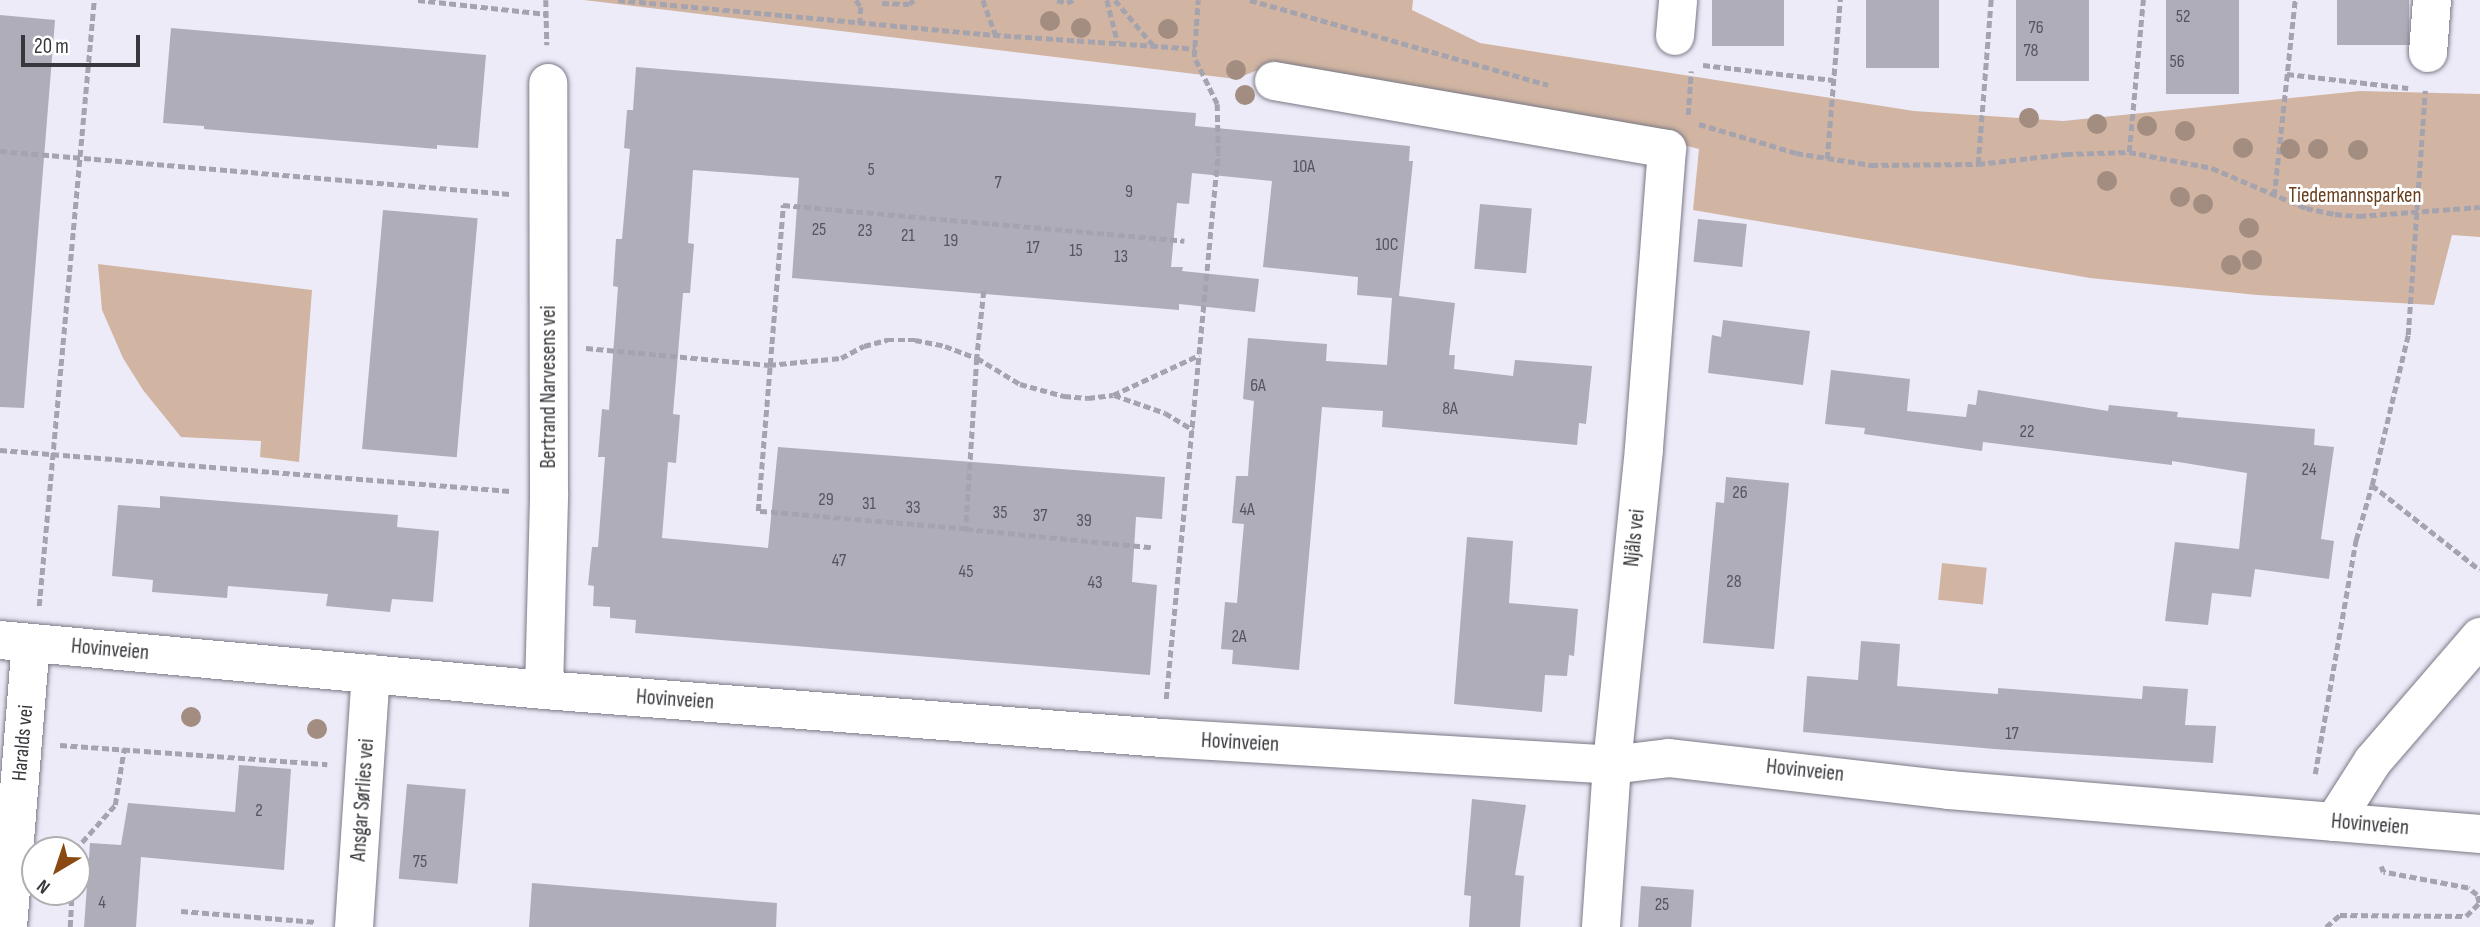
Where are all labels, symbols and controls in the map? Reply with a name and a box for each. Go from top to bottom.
house number: 52 [2176,6,2190,28]
house number: 76 [2028,17,2044,39]
scale bar [24,21,144,65]
text: 20 m [34,34,69,59]
house number: 78 [2023,40,2039,62]
house number: 56 [2169,51,2185,73]
house number: 10A [1293,156,1315,178]
house number: 5 [867,159,875,181]
house number: 7 [994,172,1002,194]
house number: 9 [1125,181,1133,203]
park label: Tiedemannsparken [2288,183,2422,209]
house number: 25 [812,219,826,241]
house number: 23 [858,220,872,242]
house number: 21 [901,225,915,247]
house number: 19 [944,230,958,252]
house number: 10C [1375,234,1399,256]
house number: 17 [1026,237,1040,259]
house number: 15 [1069,240,1083,262]
house number: 13 [1114,246,1128,268]
street label: Bertrand Narvesens vei [536,306,562,468]
house number: 6A [1250,375,1266,397]
house number: 8A [1442,398,1458,420]
house number: 22 [2020,421,2034,443]
house number: 24 [2302,459,2316,481]
house number: 26 [1732,482,1748,504]
house number: 29 [818,489,834,511]
house number: 31 [862,493,876,515]
house number: 33 [905,497,921,519]
house number: 4A [1239,499,1255,521]
house number: 35 [993,502,1007,524]
house number: 37 [1033,505,1047,527]
street label: Njåls vei [1619,508,1651,568]
house number: 39 [1076,510,1092,532]
house number: 47 [832,550,846,572]
house number: 45 [959,561,973,583]
house number: 28 [1726,571,1742,593]
house number: 43 [1087,572,1103,594]
house number: 2A [1231,626,1247,648]
street label: Hovinveien [70,634,150,666]
street label: Hovinveien [635,685,715,715]
street label: Haralds vei [7,704,39,782]
house number: 17 [2005,723,2019,745]
street label: Hovinveien [1200,728,1280,758]
street label: Ansgar Sørlies vei [346,738,380,862]
street label: Hovinveien [1765,754,1845,788]
house number: 2 [255,800,263,822]
street label: Hovinveien [2330,809,2410,841]
north arrow [21,836,91,906]
house number: 75 [413,851,427,873]
text: N [33,874,55,898]
house number: 4 [98,892,106,914]
house number: 25 [1655,894,1669,916]

